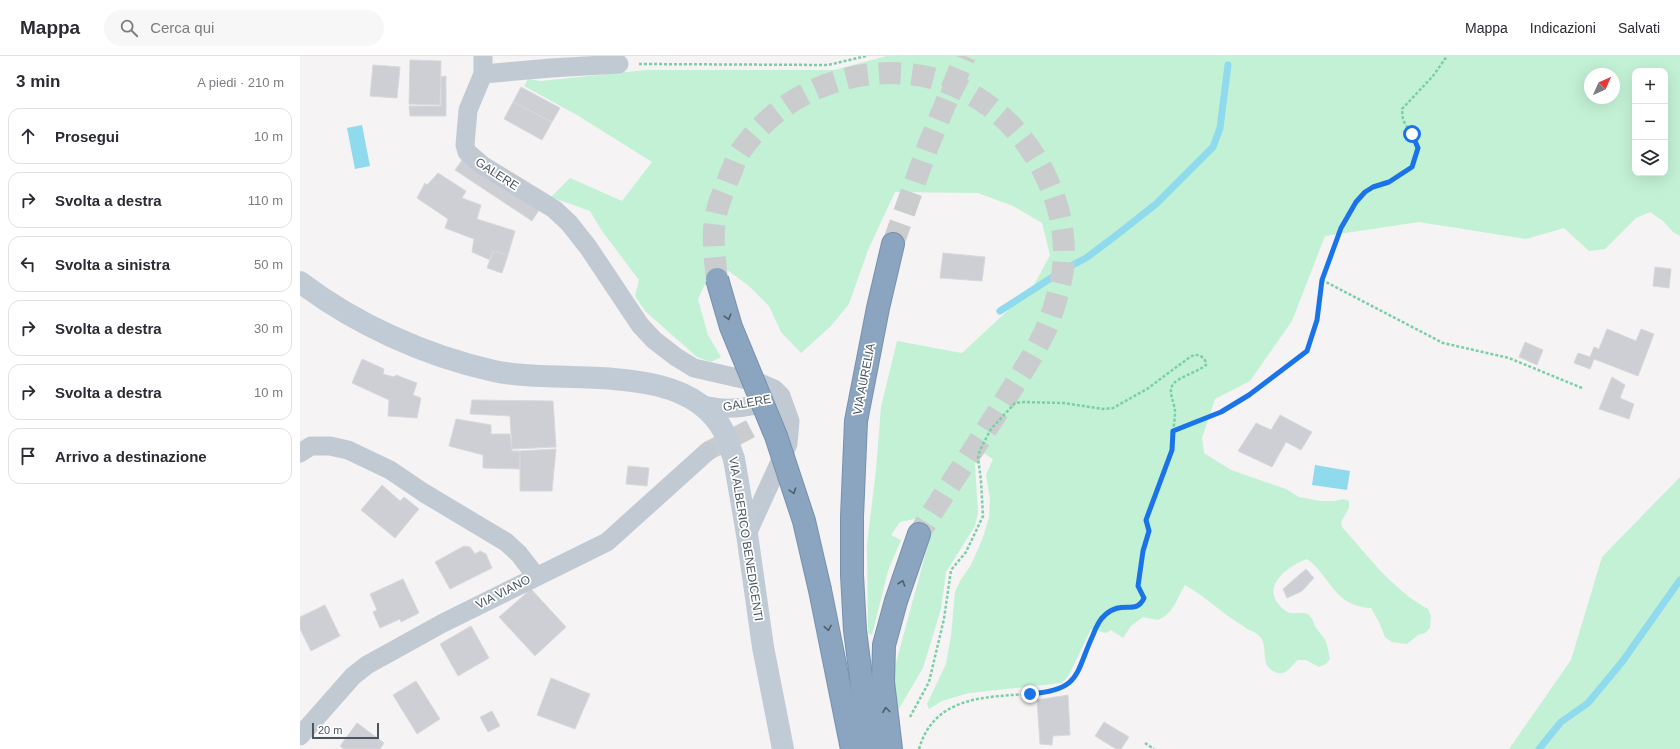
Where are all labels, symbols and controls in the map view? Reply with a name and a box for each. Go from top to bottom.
search box [104,10,384,46]
text: Mappa [20,17,80,38]
icon: search [118,17,140,39]
text: Cerca qui [150,19,214,36]
text: Mappa [1465,20,1508,36]
text: Indicazioni [1530,20,1596,36]
text: Salvati [1618,20,1660,36]
north arrow [1584,68,1620,104]
map controls [1632,68,1668,176]
button: + [1632,68,1668,104]
text: 3 min [16,72,60,91]
text: A piedi · 210 m [197,75,284,90]
button: − [1632,104,1668,140]
icon: ahead [17,125,39,147]
route start [1403,125,1421,143]
text: Prosegui [55,128,119,145]
text: 10 m [254,129,283,144]
button: layers [1632,140,1668,176]
street label: GALERE [473,155,521,193]
icon: right [17,189,39,211]
text: Svolta a destra [55,192,162,209]
text: 110 m [248,193,283,208]
icon: left [17,253,39,275]
text: Svolta a sinistra [55,256,170,273]
text: 50 m [254,257,283,272]
one-way arrow [723,313,732,320]
icon: right [17,317,39,339]
text: Svolta a destra [55,320,162,337]
text: 30 m [254,321,283,336]
street label: VIA AURELIA [850,342,878,416]
icon: right [17,381,39,403]
text: Svolta a destra [55,384,162,401]
text: 10 m [254,385,283,400]
street label: GALERE [722,392,772,414]
icon: arrive [17,445,39,467]
text: Arrivo a destinazione [55,448,207,465]
street label: VIA ALBERICO BENEDICENTI [726,456,766,622]
one-way arrow [789,487,797,494]
street label: VIA VIANO [473,572,533,612]
one-way arrow [897,580,906,587]
one-way arrow [823,625,831,631]
route end [1021,685,1039,703]
one-way arrow [882,707,891,713]
scale bar [312,721,379,740]
text: 20 m [318,724,342,736]

